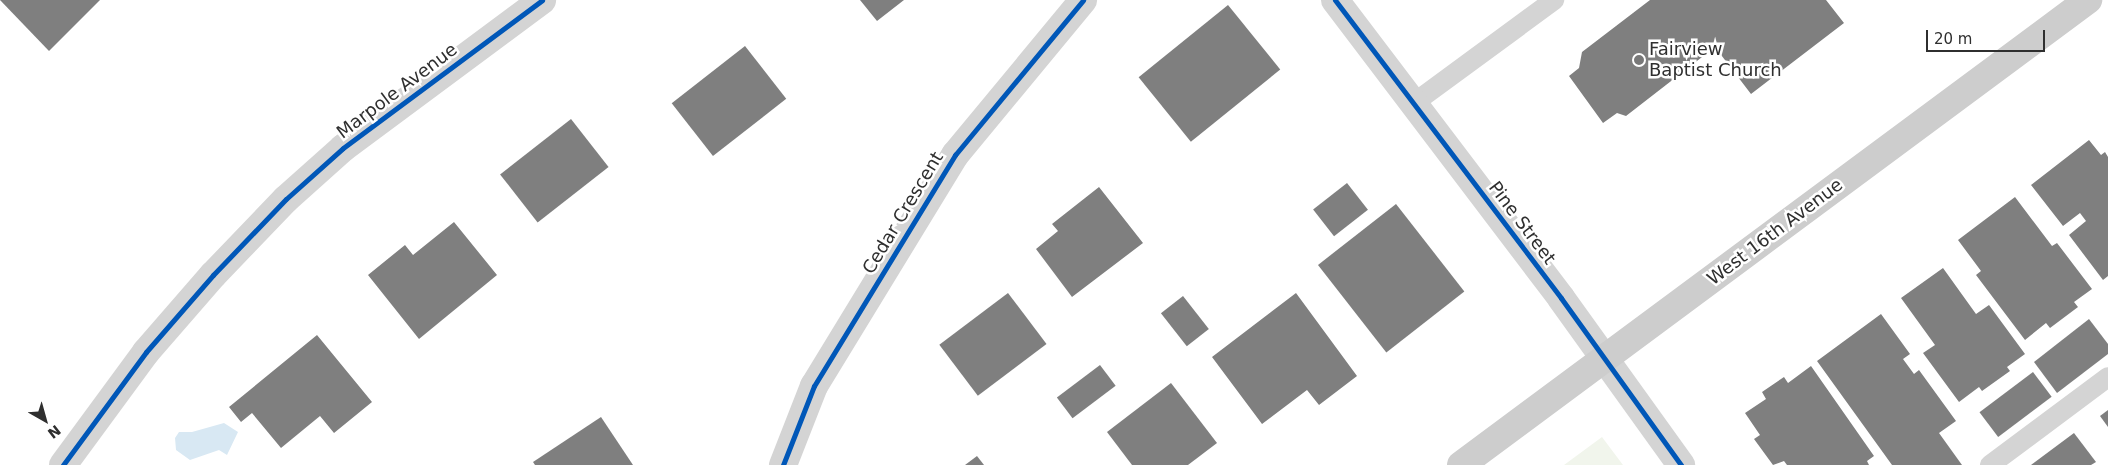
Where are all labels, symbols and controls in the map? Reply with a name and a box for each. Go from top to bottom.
scale bar [1928,20,2047,52]
text: 20 m [1934,30,1972,48]
street label: Marpole Avenue [333,39,461,143]
place label: Fairview Baptist Church [1649,39,1782,82]
marker: Fairview Baptist Church [1633,54,1645,66]
street label: Cedar Crescent [858,148,948,278]
street label: West 16th Avenue [1703,174,1847,290]
street label: Pine Street [1484,177,1560,269]
north arrow [20,395,70,445]
text: N [45,422,64,442]

